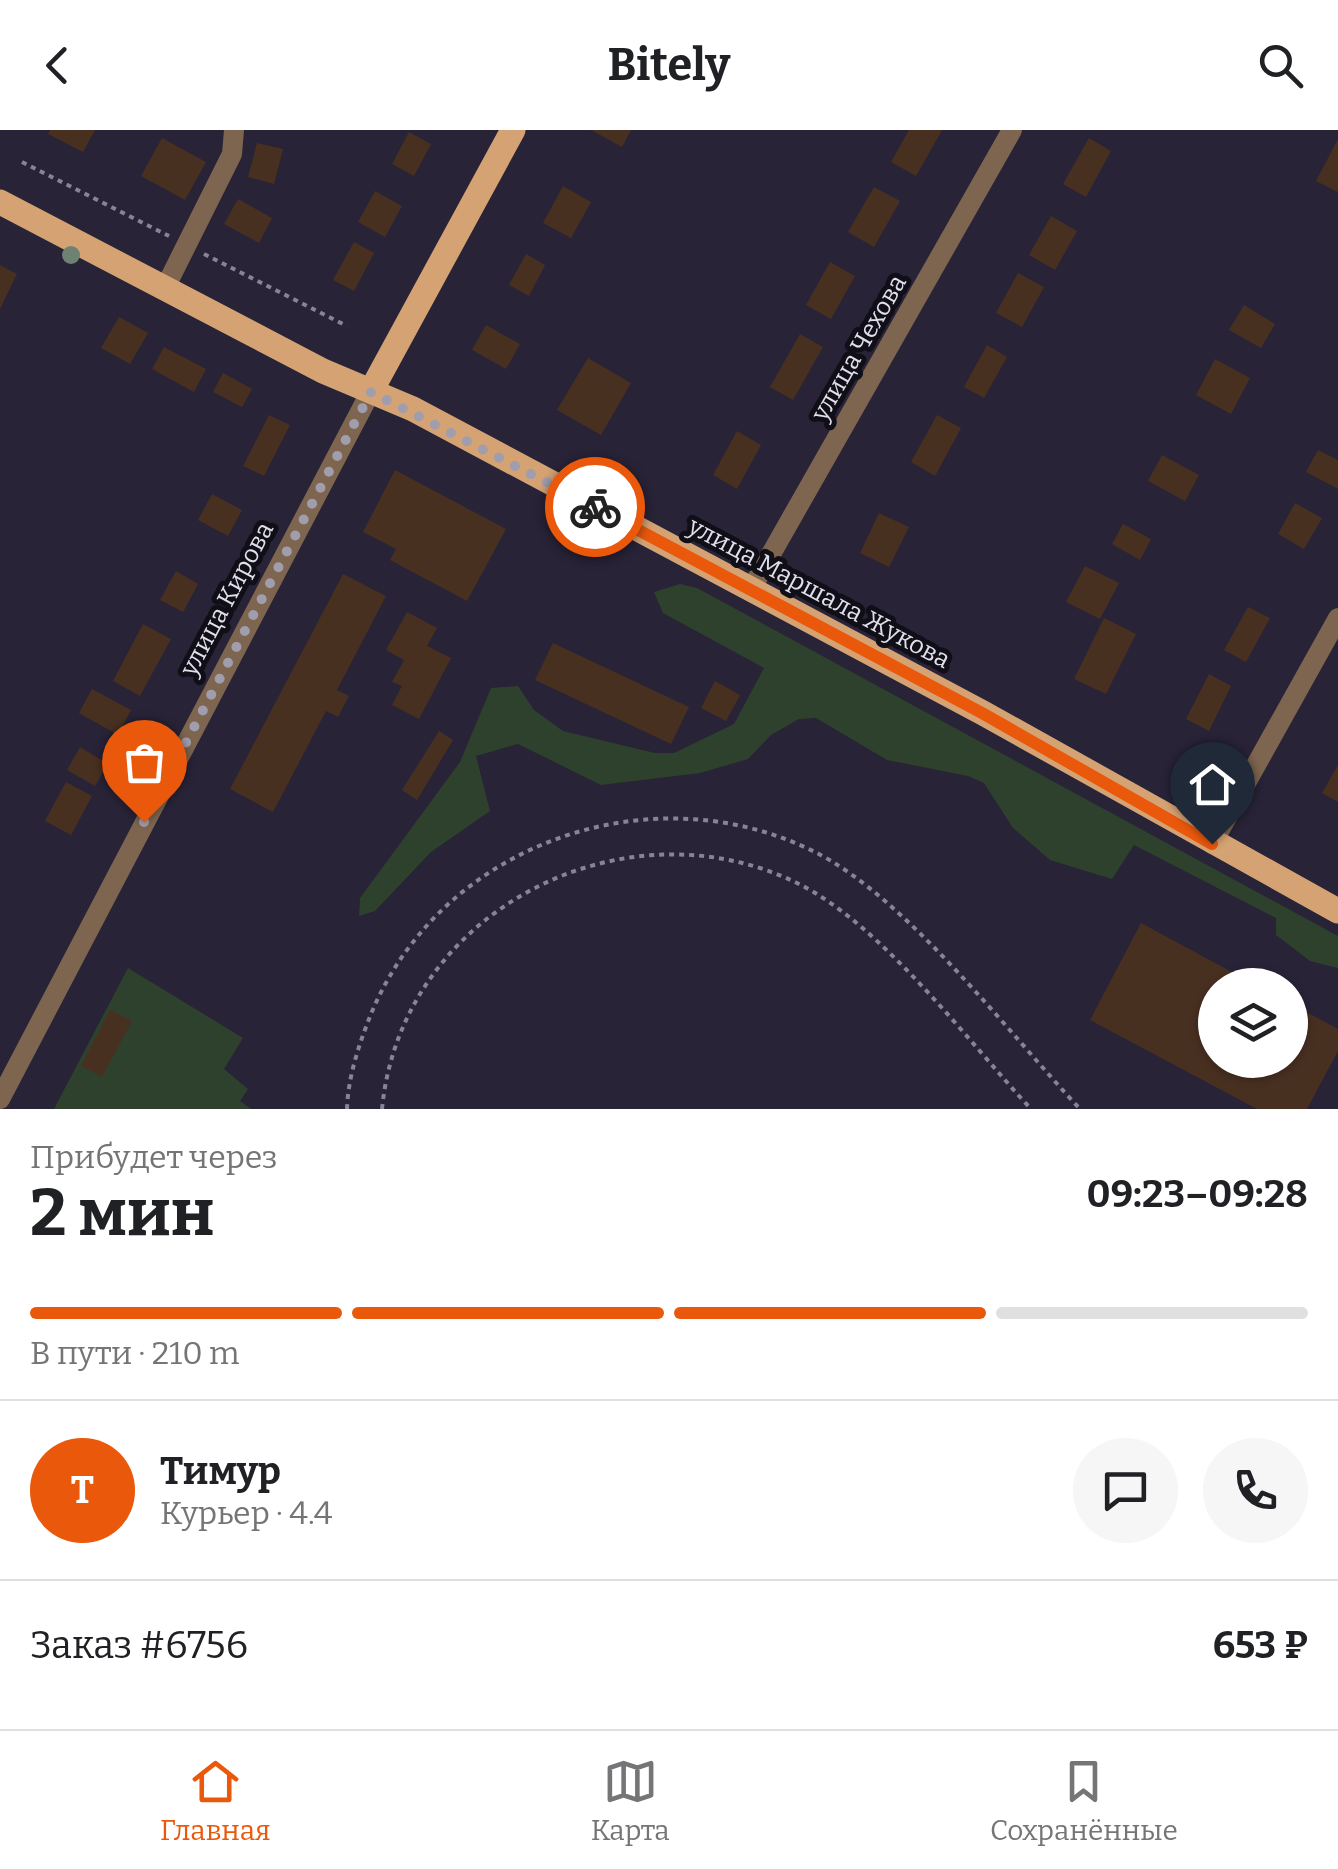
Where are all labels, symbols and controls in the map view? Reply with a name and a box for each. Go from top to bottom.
icon: back [30,38,85,93]
text: Bitely [608,38,730,92]
icon: search [1253,38,1308,93]
street label: улица Чехова [805,269,913,427]
courier [545,457,645,557]
icon: bike [568,480,623,535]
street label: улица Маршала Жукова [682,511,955,675]
street label: улица Кирова [173,517,280,682]
pin [102,720,187,823]
icon: bag [117,735,172,790]
pin [1170,742,1255,845]
icon: home [1185,757,1240,812]
map controls [1198,968,1308,1078]
button: layers [1198,968,1308,1078]
text: Прибудет через [30,1138,277,1176]
text: 09:23–09:28 [1087,1171,1308,1217]
text: 2 мин [30,1174,215,1252]
text: В пути · 210 m [30,1334,240,1372]
button: chat [1073,1438,1178,1543]
button: phone [1203,1438,1308,1543]
text: Тимур [160,1448,281,1494]
text: Т [71,1467,94,1513]
text: Курьер · 4.4 [160,1494,332,1532]
text: Заказ #6756 [30,1622,248,1668]
text: 653 ₽ [1213,1622,1308,1668]
tab: Главная [160,1754,271,1847]
tab: Карта [591,1754,670,1847]
tab: Сохранённые [990,1754,1178,1847]

